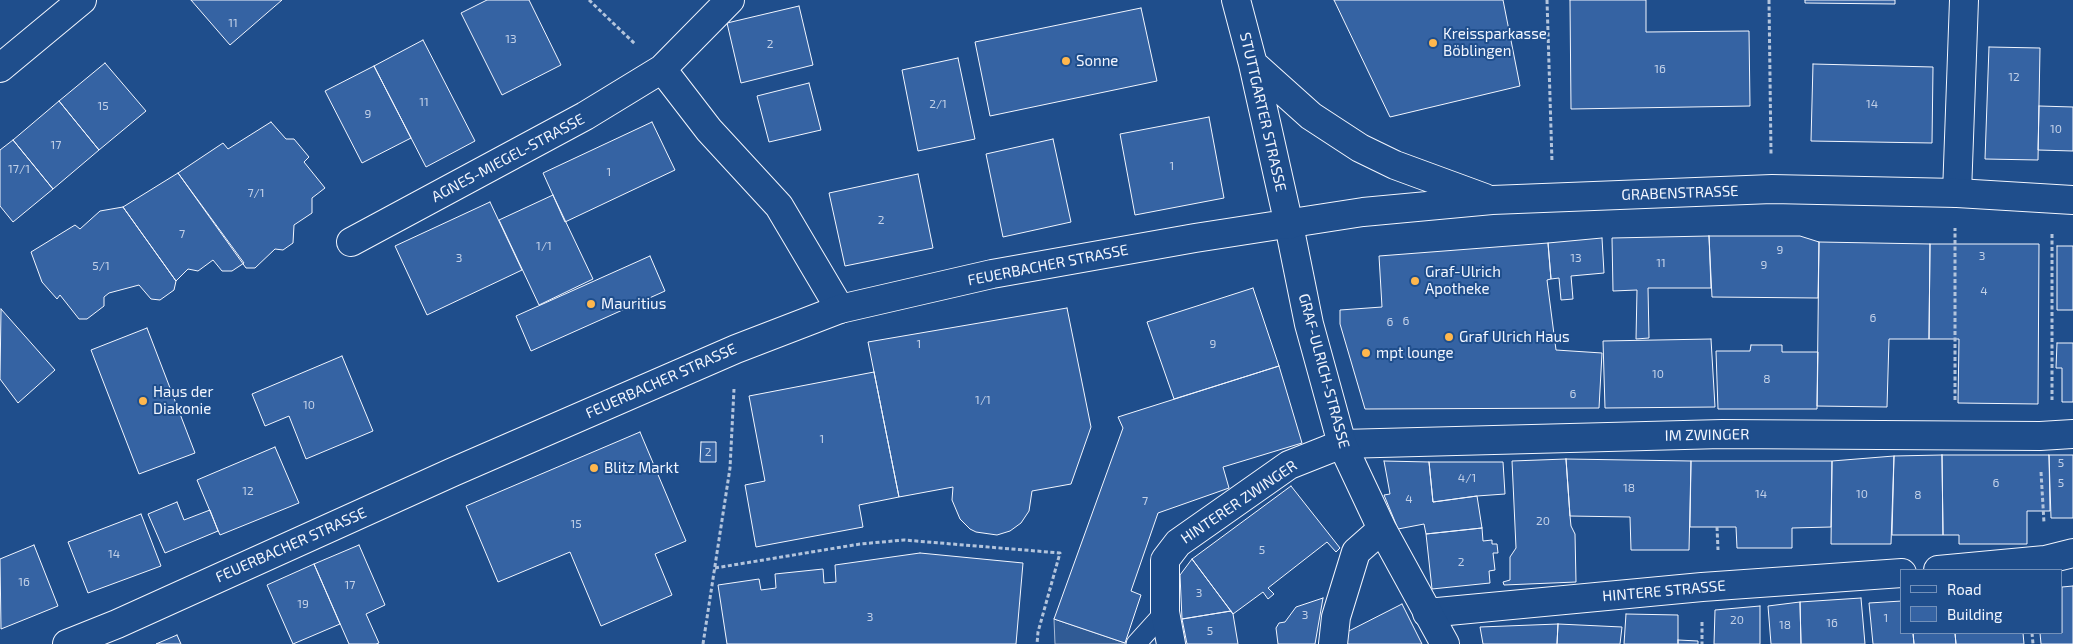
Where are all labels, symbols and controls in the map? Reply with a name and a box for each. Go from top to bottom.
house number: 11 [228,16,238,30]
place label: Kreissparkasse Böblingen [1443,25,1547,60]
street label: STUTTGARTER STRASSE [1236,31,1290,193]
house number: 13 [505,32,517,46]
house number: 2 [767,37,773,51]
marker: Kreissparkasse Böblingen [1427,37,1439,49]
place label: Sonne [1076,52,1118,70]
marker: Sonne [1060,55,1072,67]
house number: 16 [1654,62,1666,76]
house number: 12 [2008,70,2020,84]
house number: 11 [419,95,429,109]
house number: 2/1 [929,97,947,111]
house number: 14 [1866,97,1878,111]
house number: 15 [97,99,109,113]
house number: 9 [365,107,371,121]
street label: AGNES-MIEGEL-STRASSE [428,110,588,206]
house number: 10 [2050,122,2062,136]
house number: 17 [51,138,61,152]
house number: 1 [1170,159,1174,173]
house number: 17/1 [8,162,30,176]
house number: 1 [607,165,611,179]
street label: GRABENSTRASSE [1621,182,1739,204]
house number: 7/1 [247,186,265,200]
house number: 2 [878,213,884,227]
house number: 7 [179,227,185,241]
house number: 1/1 [536,239,552,253]
street label: FEUERBACHER STRASSE [966,241,1130,289]
house number: 9 [1777,243,1783,257]
house number: 3 [1979,249,1985,263]
house number: 3 [456,251,462,265]
house number: 13 [1570,251,1582,265]
house number: 11 [1656,256,1666,270]
house number: 9 [1761,258,1767,272]
house number: 5/1 [92,259,110,273]
place label: Graf-Ulrich Apotheke [1425,263,1501,298]
marker: Graf-Ulrich Apotheke [1409,275,1421,287]
house number: 4 [1980,284,1988,298]
street label: GRAF-ULRICH-STRASSE [1295,292,1353,450]
place label: Mauritius [601,295,666,313]
marker: Mauritius [585,298,597,310]
house number: 6 [1870,311,1876,325]
house number: 6 [1403,314,1409,328]
house number: 6 [1387,315,1393,329]
place label: Graf Ulrich Haus [1459,328,1570,346]
marker: Graf Ulrich Haus [1443,331,1455,343]
house number: 1 [917,337,921,351]
house number: 9 [1210,337,1216,351]
street label: FEUERBACHER STRASSE [583,340,739,422]
place label: mpt lounge [1376,344,1453,362]
marker: mpt lounge [1360,347,1372,359]
house number: 10 [1652,367,1664,381]
house number: 8 [1763,372,1771,386]
place label: Haus der Diakonie [153,383,213,418]
house number: 6 [1570,387,1576,401]
house number: 1/1 [975,393,991,407]
marker: Haus der Diakonie [137,395,149,407]
house number: 10 [303,398,315,412]
street label: IM ZWINGER [1664,425,1750,445]
house number: 1 [820,432,824,446]
house number: 2 [705,445,711,459]
street label: HINTERER ZWINGER [1177,456,1301,548]
house number: 5 [2058,456,2064,470]
place label: Blitz Markt [604,459,679,477]
marker: Blitz Markt [588,462,600,474]
house number: 4/1 [1458,471,1476,485]
house number: 6 [1993,476,1999,490]
house number: 5 [2058,476,2064,490]
house number: 18 [1623,481,1635,495]
house number: 12 [242,484,254,498]
house number: 14 [1755,487,1767,501]
house number: 10 [1856,487,1868,501]
house number: 8 [1914,488,1922,502]
house number: 4 [1405,492,1413,506]
house number: 7 [1142,494,1148,508]
street label: FEUERBACHER STRASSE [213,504,369,586]
house number: 20 [1536,514,1550,528]
house number: 15 [570,517,582,531]
house number: 5 [1259,543,1265,557]
house number: 14 [108,547,120,561]
house number: 2 [1458,555,1464,569]
legend [1900,569,2063,634]
house number: 16 [18,575,30,589]
street label: HINTERE STRASSE [1602,577,1726,605]
house number: 17 [345,578,355,592]
text: Road [1947,580,1982,598]
house number: 3 [1196,586,1202,600]
house number: 19 [297,597,309,611]
text: Building [1947,605,2002,623]
house number: 3 [1302,608,1308,622]
house number: 3 [867,610,873,624]
house number: 1 [1884,611,1888,625]
house number: 20 [1730,613,1744,627]
house number: 16 [1826,616,1838,630]
house number: 18 [1779,618,1791,632]
house number: 5 [1207,624,1213,638]

